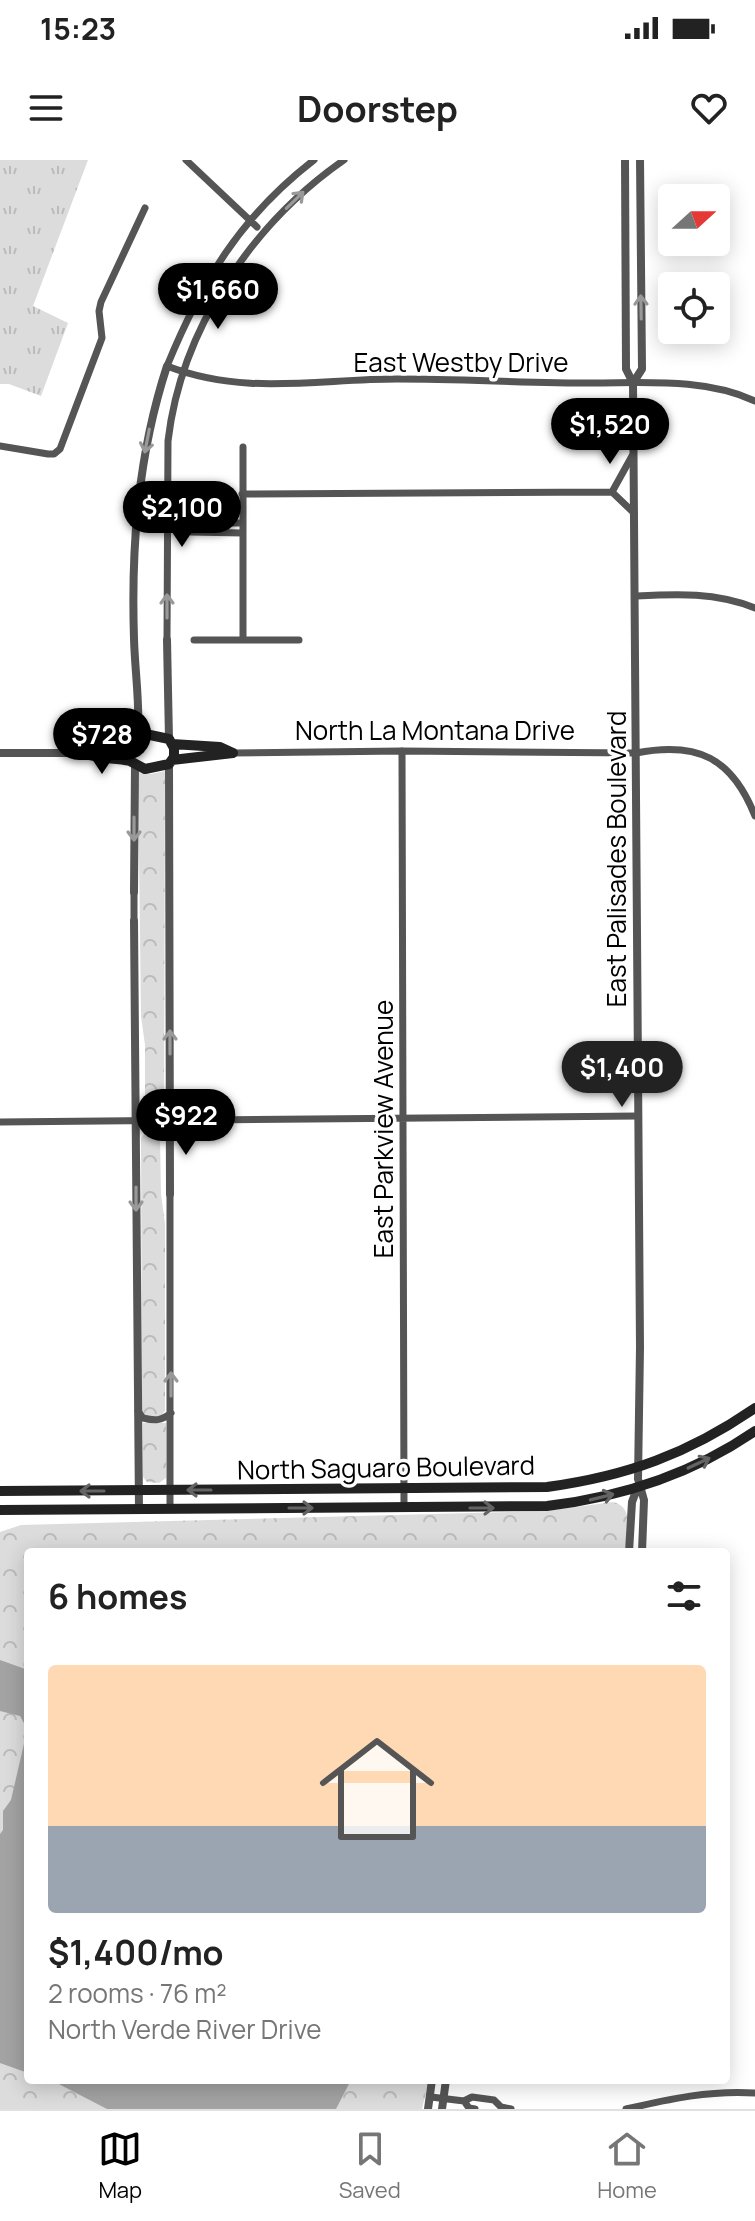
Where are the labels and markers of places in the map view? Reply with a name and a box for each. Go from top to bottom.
pin: $1,660 [153,263,283,331]
pin: $1,520 [545,398,675,466]
pin: $2,100 [117,481,247,549]
pin: $728 [55,708,149,776]
pin: $1,400 [557,1041,687,1109]
pin: $922 [139,1089,233,1157]

